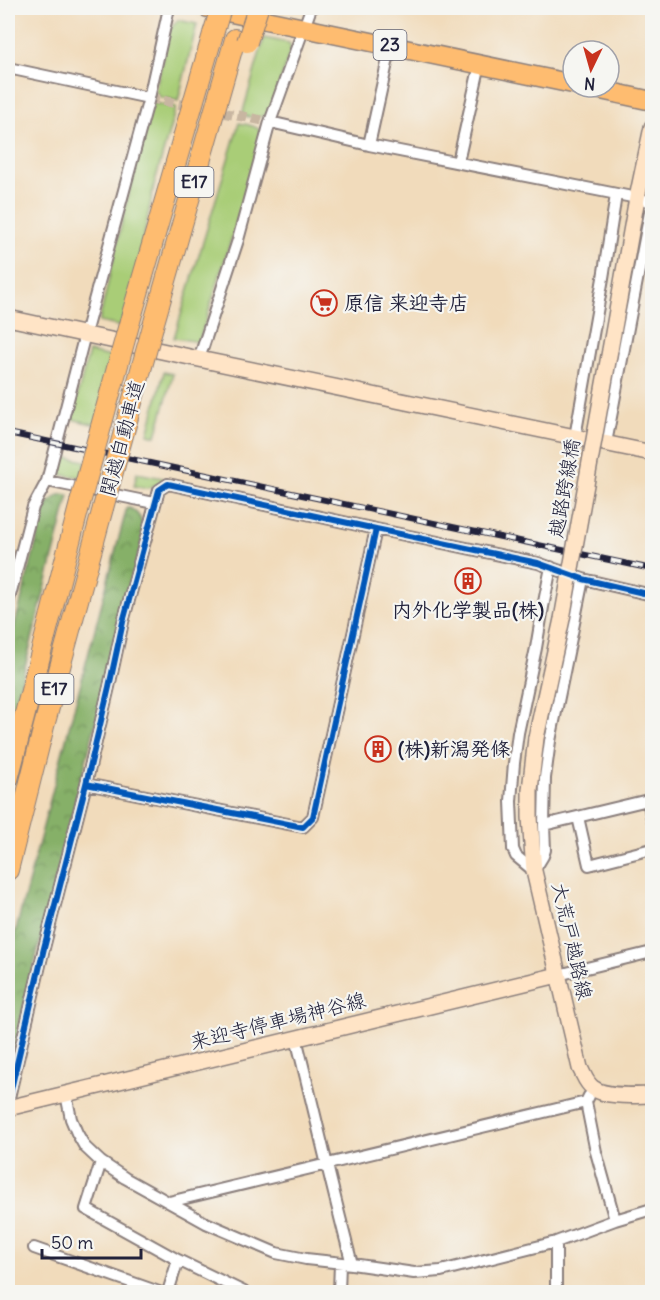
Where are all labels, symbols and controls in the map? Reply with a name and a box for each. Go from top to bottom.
road number: 23 [374,30,406,60]
north arrow [561,39,621,99]
text: N [583,73,596,94]
road number: E17 [174,167,214,197]
supermarket icon: 原信 来迎寺店 [309,288,339,318]
place label: 原信 来迎寺店 [344,290,469,315]
street label: 関越自動車道 [94,377,149,499]
street label: 越路跨線橋 [543,437,585,539]
building icon: 内外化学製品(株) [453,566,483,596]
place label: 内外化学製品(株) [392,597,544,622]
road number: E17 [34,674,74,704]
building icon: (株)新潟発條 [363,734,393,764]
place label: (株)新潟発條 [398,736,510,761]
street label: 大荒戸越路線 [547,880,598,1002]
street label: 来迎寺停車場神谷線 [188,987,368,1054]
scale bar [42,1222,141,1260]
text: 50 m [51,1231,93,1254]

